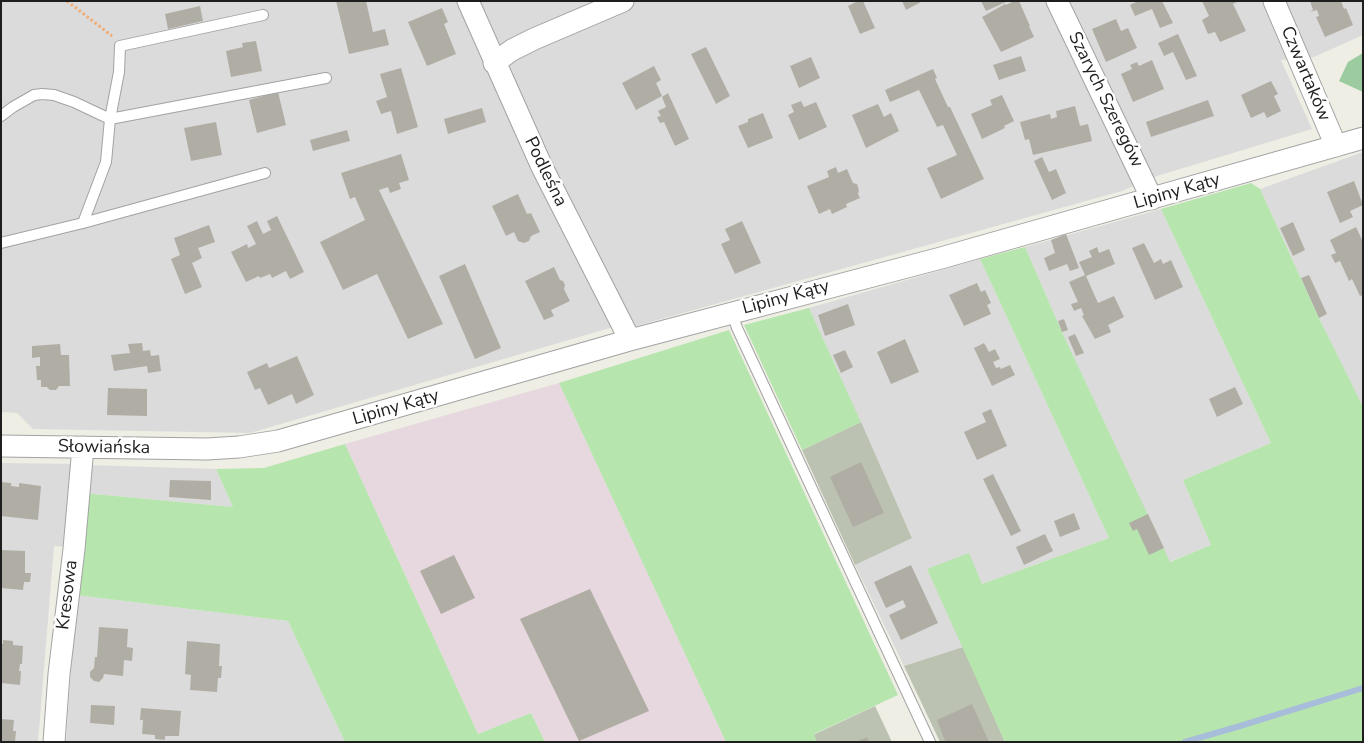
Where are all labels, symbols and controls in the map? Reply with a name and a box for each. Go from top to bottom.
street label: Czwartaków [1275,23,1335,125]
street label: Szarych Szeregów [1063,29,1147,171]
street label: Podleśna [519,134,571,210]
street label: Lipiny Kąty [1131,169,1223,215]
street label: Lipiny Kąty [740,276,832,320]
street label: Lipiny Kąty [350,385,442,431]
street label: Słowiańska [58,436,150,460]
street label: Kresowa [53,559,83,631]

